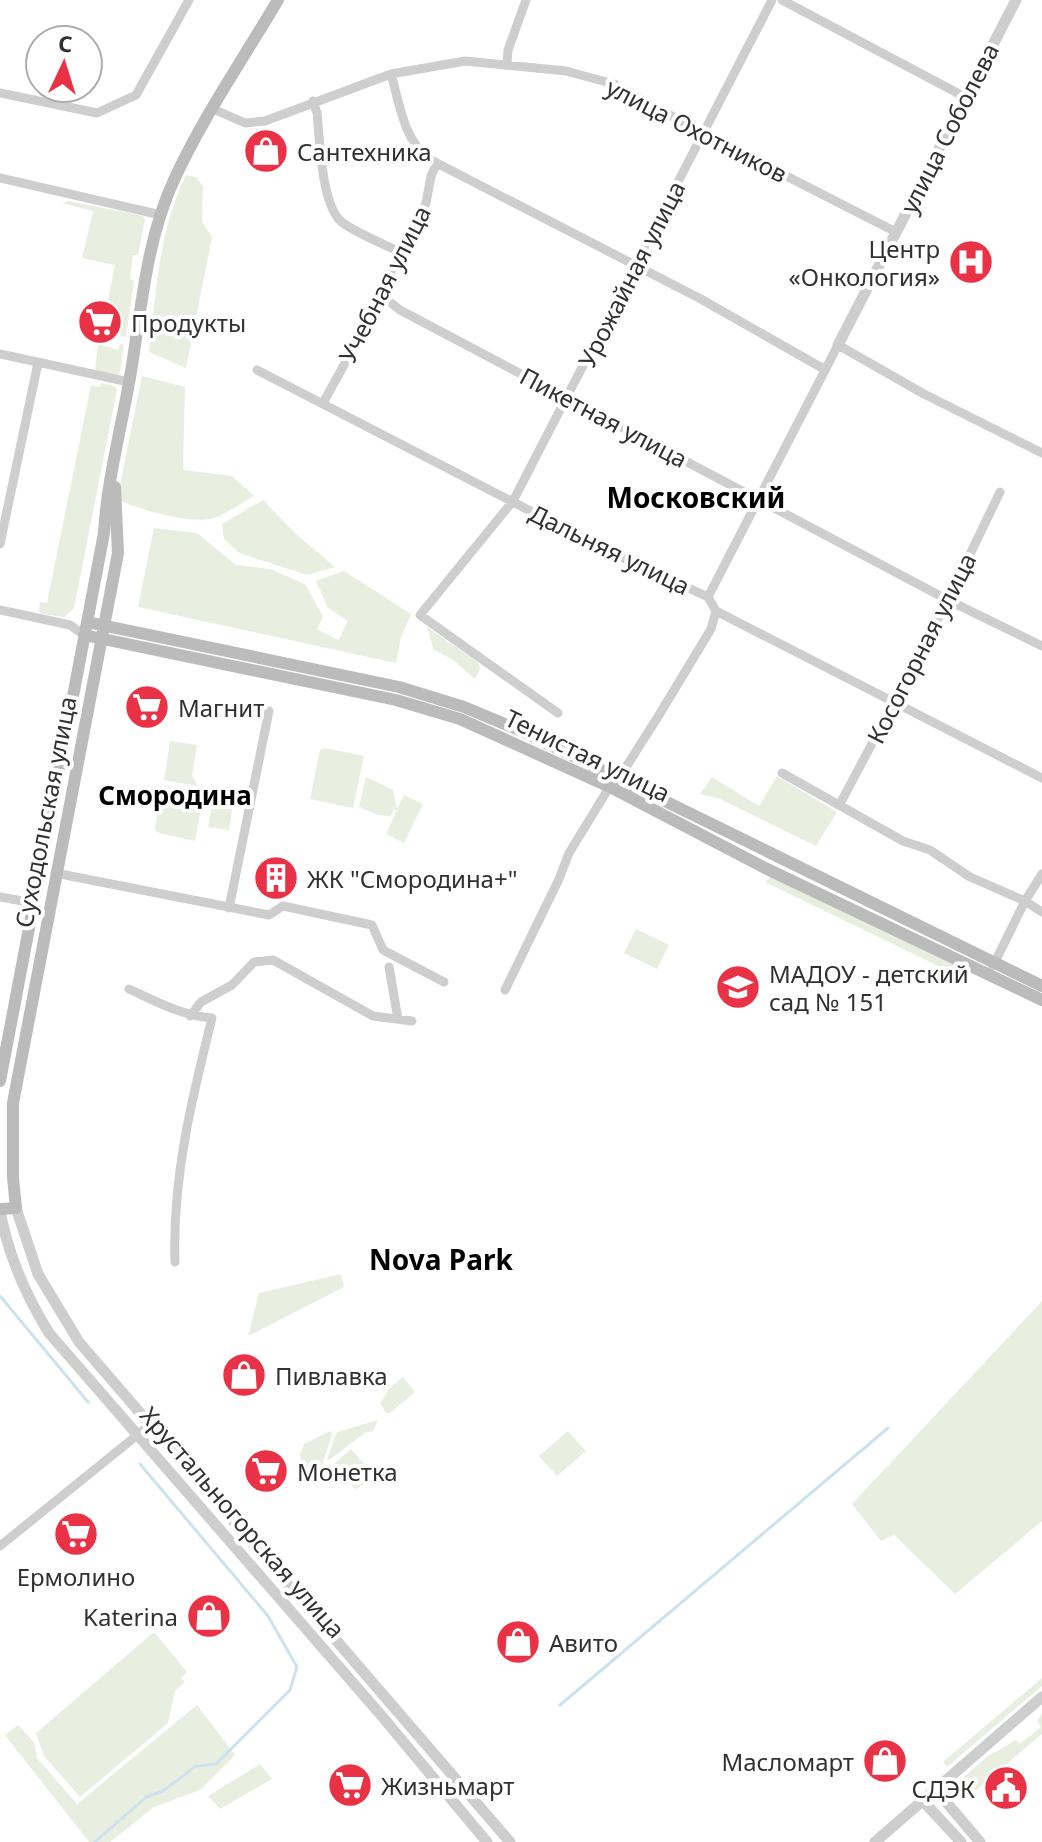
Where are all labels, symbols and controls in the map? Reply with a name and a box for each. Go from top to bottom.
north arrow [24,24,104,104]
text: С [57,28,74,59]
street label: улица Соболева [892,37,1006,219]
street label: улица Охотников [601,70,793,190]
shop icon: Сантехника [242,127,290,175]
place label: Сантехника [297,135,432,168]
street label: Урожайная улица [570,175,692,373]
street label: Учебная улица [330,200,438,368]
place label: Центр «Онкология» [788,232,940,293]
hospital icon: Центр «Онкология» [947,238,995,286]
supermarket icon: Продукты [76,298,124,346]
place label: Продукты [131,306,246,339]
street label: Пикетная улица [515,359,693,475]
district label: Московский [607,478,785,516]
street label: Дальняя улица [524,496,696,602]
street label: Косогорная улица [859,547,983,749]
supermarket icon: Магнит [123,683,171,731]
place label: Магнит [178,691,264,724]
street label: Суходольская улица [6,694,84,930]
street label: Тенистая улица [500,701,676,809]
district label: Смородина [98,777,252,813]
building icon: ЖК "Смородина+" [252,854,300,902]
place label: ЖК "Смородина+" [307,862,517,895]
place label: МАДОУ - детский сад № 151 [769,957,969,1018]
school or university icon: МАДОУ - детский сад № 151 [714,963,762,1011]
district label: Nova Park [369,1240,514,1278]
shop icon: Пивлавка [220,1351,268,1399]
place label: Пивлавка [275,1359,388,1392]
street label: Хрустальногорская улица [133,1399,353,1645]
supermarket icon: Монетка [242,1447,290,1495]
place label: Монетка [297,1455,398,1488]
supermarket icon: Ермолино [52,1510,100,1558]
place label: Ермолино [17,1560,135,1593]
shop icon: Katerina [185,1592,233,1640]
place label: Katerina [83,1600,178,1633]
shop icon: Авито [494,1618,542,1666]
place label: Авито [549,1626,618,1659]
shop icon: Масломарт [861,1737,909,1785]
place label: Масломарт [721,1745,854,1778]
supermarket icon: Жизньмарт [326,1761,374,1809]
public building icon: СДЭК [982,1764,1030,1812]
place label: Жизньмарт [381,1769,514,1802]
place label: СДЭК [912,1772,975,1805]

